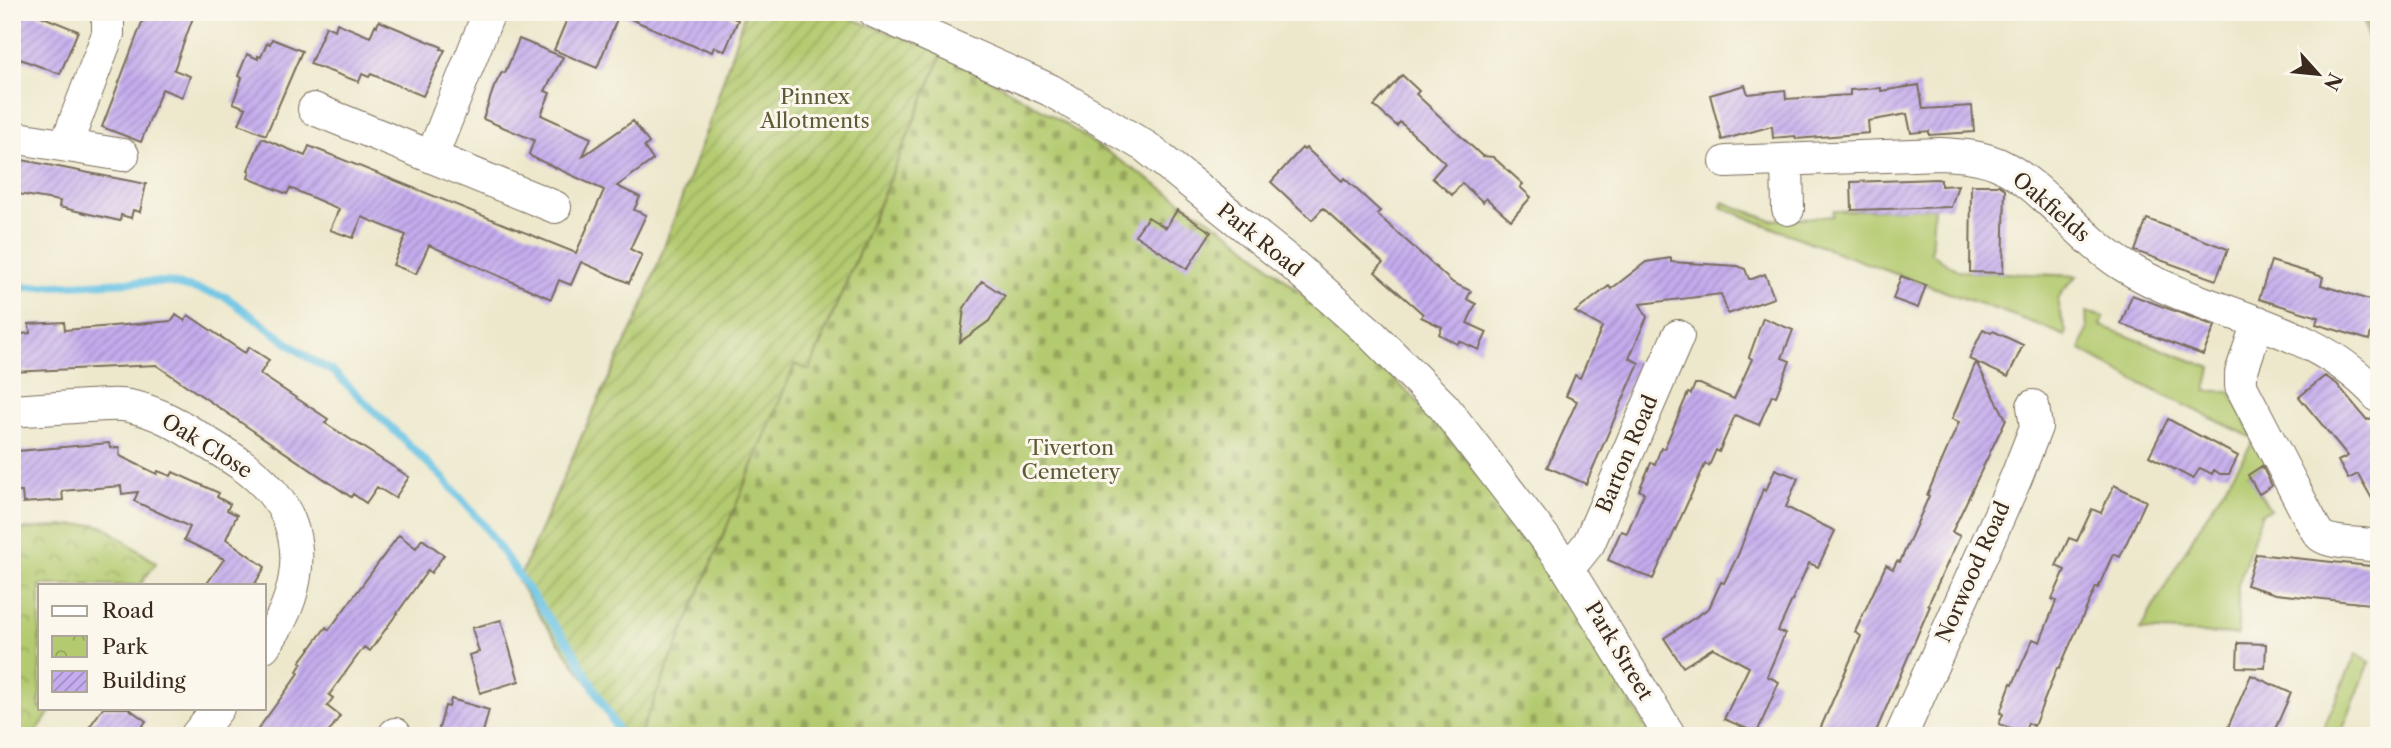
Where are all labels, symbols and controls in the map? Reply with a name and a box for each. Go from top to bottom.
north arrow [2282,38,2352,108]
text: N [2319,69,2347,94]
park label: Pinnex Allotments [759,84,870,133]
street label: Oakfields [2008,166,2095,247]
street label: Park Road [1213,198,1308,282]
street label: Barton Road [1591,391,1663,516]
street label: Oak Close [157,408,257,483]
park label: Tiverton Cemetery [1022,435,1121,484]
street label: Norwood Road [1930,497,2015,646]
legend [38,584,266,710]
street label: Park Street [1580,597,1659,705]
text: Road [102,598,154,623]
text: Park [102,634,148,659]
text: Building [102,668,187,693]

